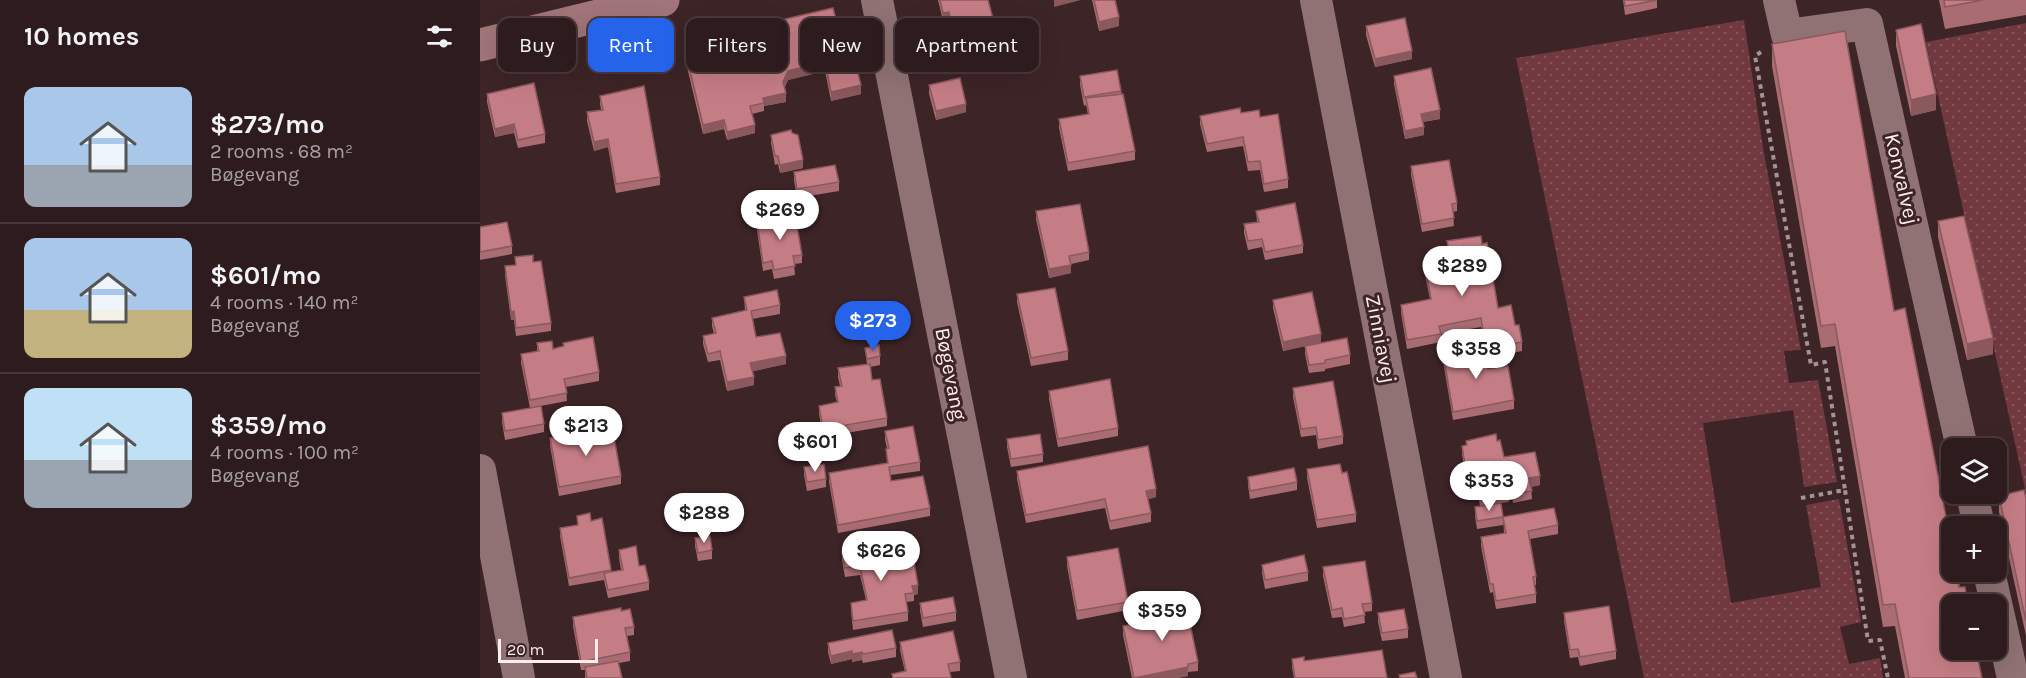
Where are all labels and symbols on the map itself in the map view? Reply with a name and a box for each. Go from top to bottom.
street label: Konvalvej [1880,131,1924,227]
pin: $269 [744,190,816,241]
pin: $289 [1426,246,1498,297]
street label: Zinniavej [1361,293,1401,385]
pin: $273 [837,301,909,352]
street label: Bøgevang [930,326,972,422]
pin: $358 [1440,329,1512,380]
pin: $213 [550,406,622,457]
pin: $601 [779,422,851,473]
pin: $353 [1453,461,1525,512]
pin: $288 [668,493,740,544]
pin: $626 [845,531,917,582]
pin: $359 [1126,591,1198,642]
scale bar [498,636,598,664]

